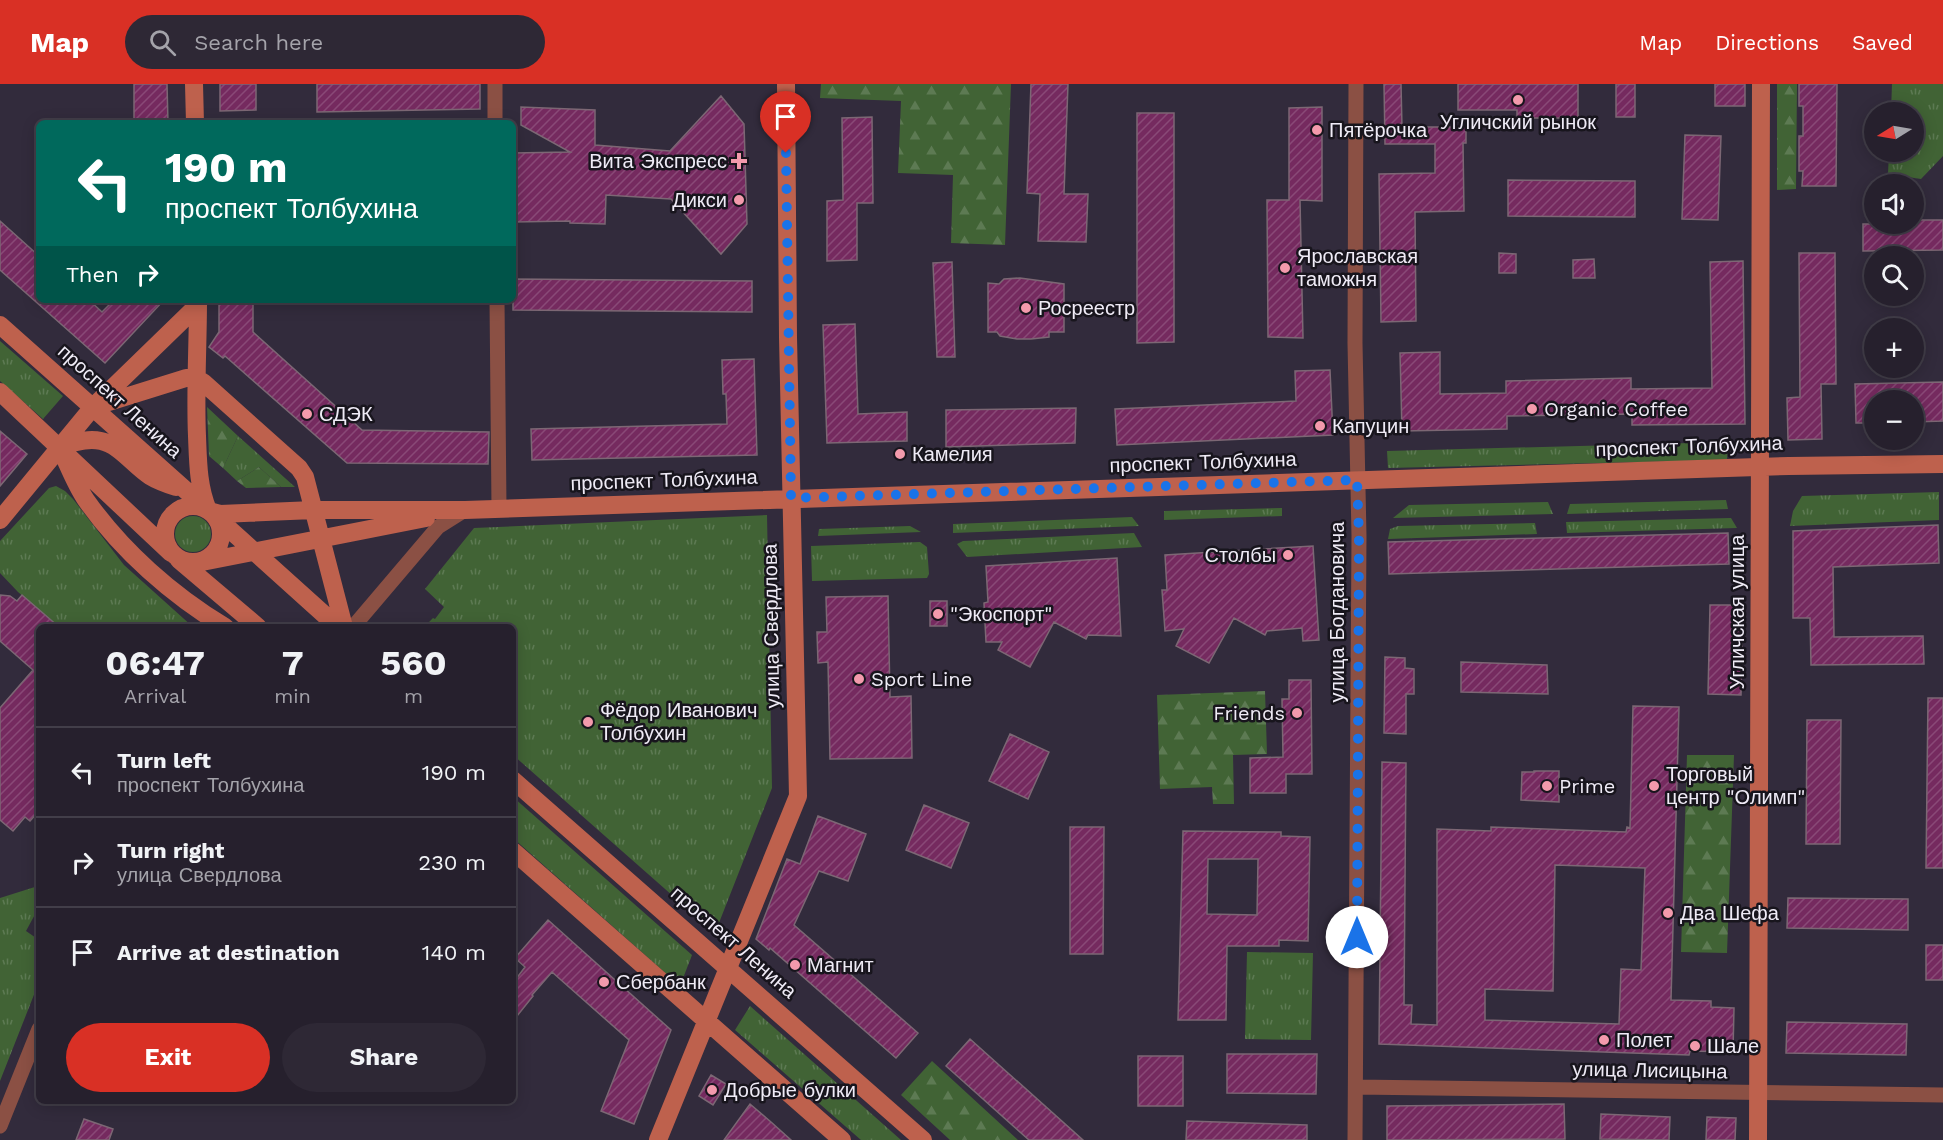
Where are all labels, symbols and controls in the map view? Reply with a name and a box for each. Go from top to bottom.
search box [125,15,545,69]
text: Map [30,26,89,59]
icon: search [146,26,179,59]
text: Search here [194,30,323,55]
text: Map [1639,30,1682,55]
text: Directions [1715,30,1819,55]
text: Saved [1852,30,1913,55]
pin [760,91,811,153]
marker: Угличский рынок [1511,93,1525,107]
icon: arrive [769,100,802,133]
north arrow [1864,102,1924,162]
map controls [1864,102,1924,450]
place label: Угличский рынок [1440,110,1596,134]
place label: Пятёрочка [1329,118,1428,142]
marker: Пятёрочка [1310,123,1324,137]
text: 190 m [165,143,288,192]
icon: left [66,144,144,222]
place label: Вита Экспресс [589,149,727,173]
marker: Вита Экспресс [732,154,746,168]
button: sound [1864,174,1924,234]
place label: Дикси [672,188,727,212]
text: проспект Толбухина [165,193,418,225]
marker: Дикси [732,193,746,207]
place label: Ярославская таможня [1297,244,1418,291]
button: search [1864,246,1924,306]
icon: right [131,258,164,291]
marker: Ярославская таможня [1278,261,1292,275]
text: Then [66,262,119,287]
place label: Росреестр [1038,296,1135,320]
marker: Росреестр [1019,301,1033,315]
button: + [1864,318,1924,378]
street label: проспект Ленина [53,339,188,464]
button: − [1864,390,1924,450]
place label: Organic Coffee [1544,397,1688,421]
place label: СДЭК [319,402,373,426]
marker: Organic Coffee [1525,402,1539,416]
marker: СДЭК [300,407,314,421]
place label: Капуцин [1332,414,1409,438]
marker: Капуцин [1313,419,1327,433]
street label: проспект Толбухина [1595,431,1784,461]
place label: Камелия [912,442,993,466]
marker: Камелия [893,447,907,461]
street label: проспект Толбухина [1109,447,1298,477]
street label: проспект Толбухина [570,465,759,495]
street label: улица Богдановича [1325,521,1349,702]
street label: Угличская улица [1725,534,1749,689]
street label: улица Свердлова [758,543,784,709]
place label: Столбы [1204,543,1276,567]
marker: Столбы [1281,548,1295,562]
place label: "Экоспорт" [950,602,1052,626]
marker: "Экоспорт" [931,607,945,621]
text: 06:47 [105,642,205,684]
text: 7 [282,642,304,684]
text: 560 [380,642,447,684]
place label: Sport Line [871,667,972,691]
marker: Sport Line [852,672,866,686]
text: Arrival [124,684,186,708]
text: min [274,684,311,708]
text: m [404,684,423,708]
place label: Фёдор Иванович Толбухин [600,698,757,745]
place label: Friends [1213,701,1285,725]
marker: Friends [1290,706,1304,720]
marker: Фёдор Иванович Толбухин [581,715,595,729]
text: Turn left [117,748,211,773]
icon: left [66,756,99,789]
text: 190 m [422,760,486,785]
place label: Торговый центр "Олимп" [1666,762,1805,809]
text: проспект Толбухина [117,773,304,797]
place label: Prime [1559,774,1615,798]
marker: Prime [1540,779,1554,793]
marker: Торговый центр "Олимп" [1647,779,1661,793]
text: Turn right [117,838,224,863]
icon: right [66,846,99,879]
text: 230 m [418,850,486,875]
text: улица Свердлова [117,863,282,887]
street label: проспект Ленина [666,881,802,1004]
place label: Два Шефа [1680,901,1780,925]
position arrow [1325,905,1389,969]
marker: Два Шефа [1661,906,1675,920]
icon: arrive [66,936,99,969]
text: Arrive at destination [117,940,340,965]
text: 140 m [422,940,486,965]
place label: Магнит [807,953,874,977]
marker: Магнит [788,958,802,972]
place label: Сбербанк [616,970,706,994]
marker: Сбербанк [597,975,611,989]
button: Exit [66,1023,270,1092]
button: Share [282,1023,486,1092]
place label: Полет [1616,1028,1672,1052]
marker: Полет [1597,1033,1611,1047]
place label: Шале [1707,1034,1759,1058]
marker: Шале [1688,1039,1702,1053]
street label: улица Лисицына [1572,1057,1729,1083]
place label: Добрые булки [724,1078,856,1102]
marker: Добрые булки [705,1083,719,1097]

